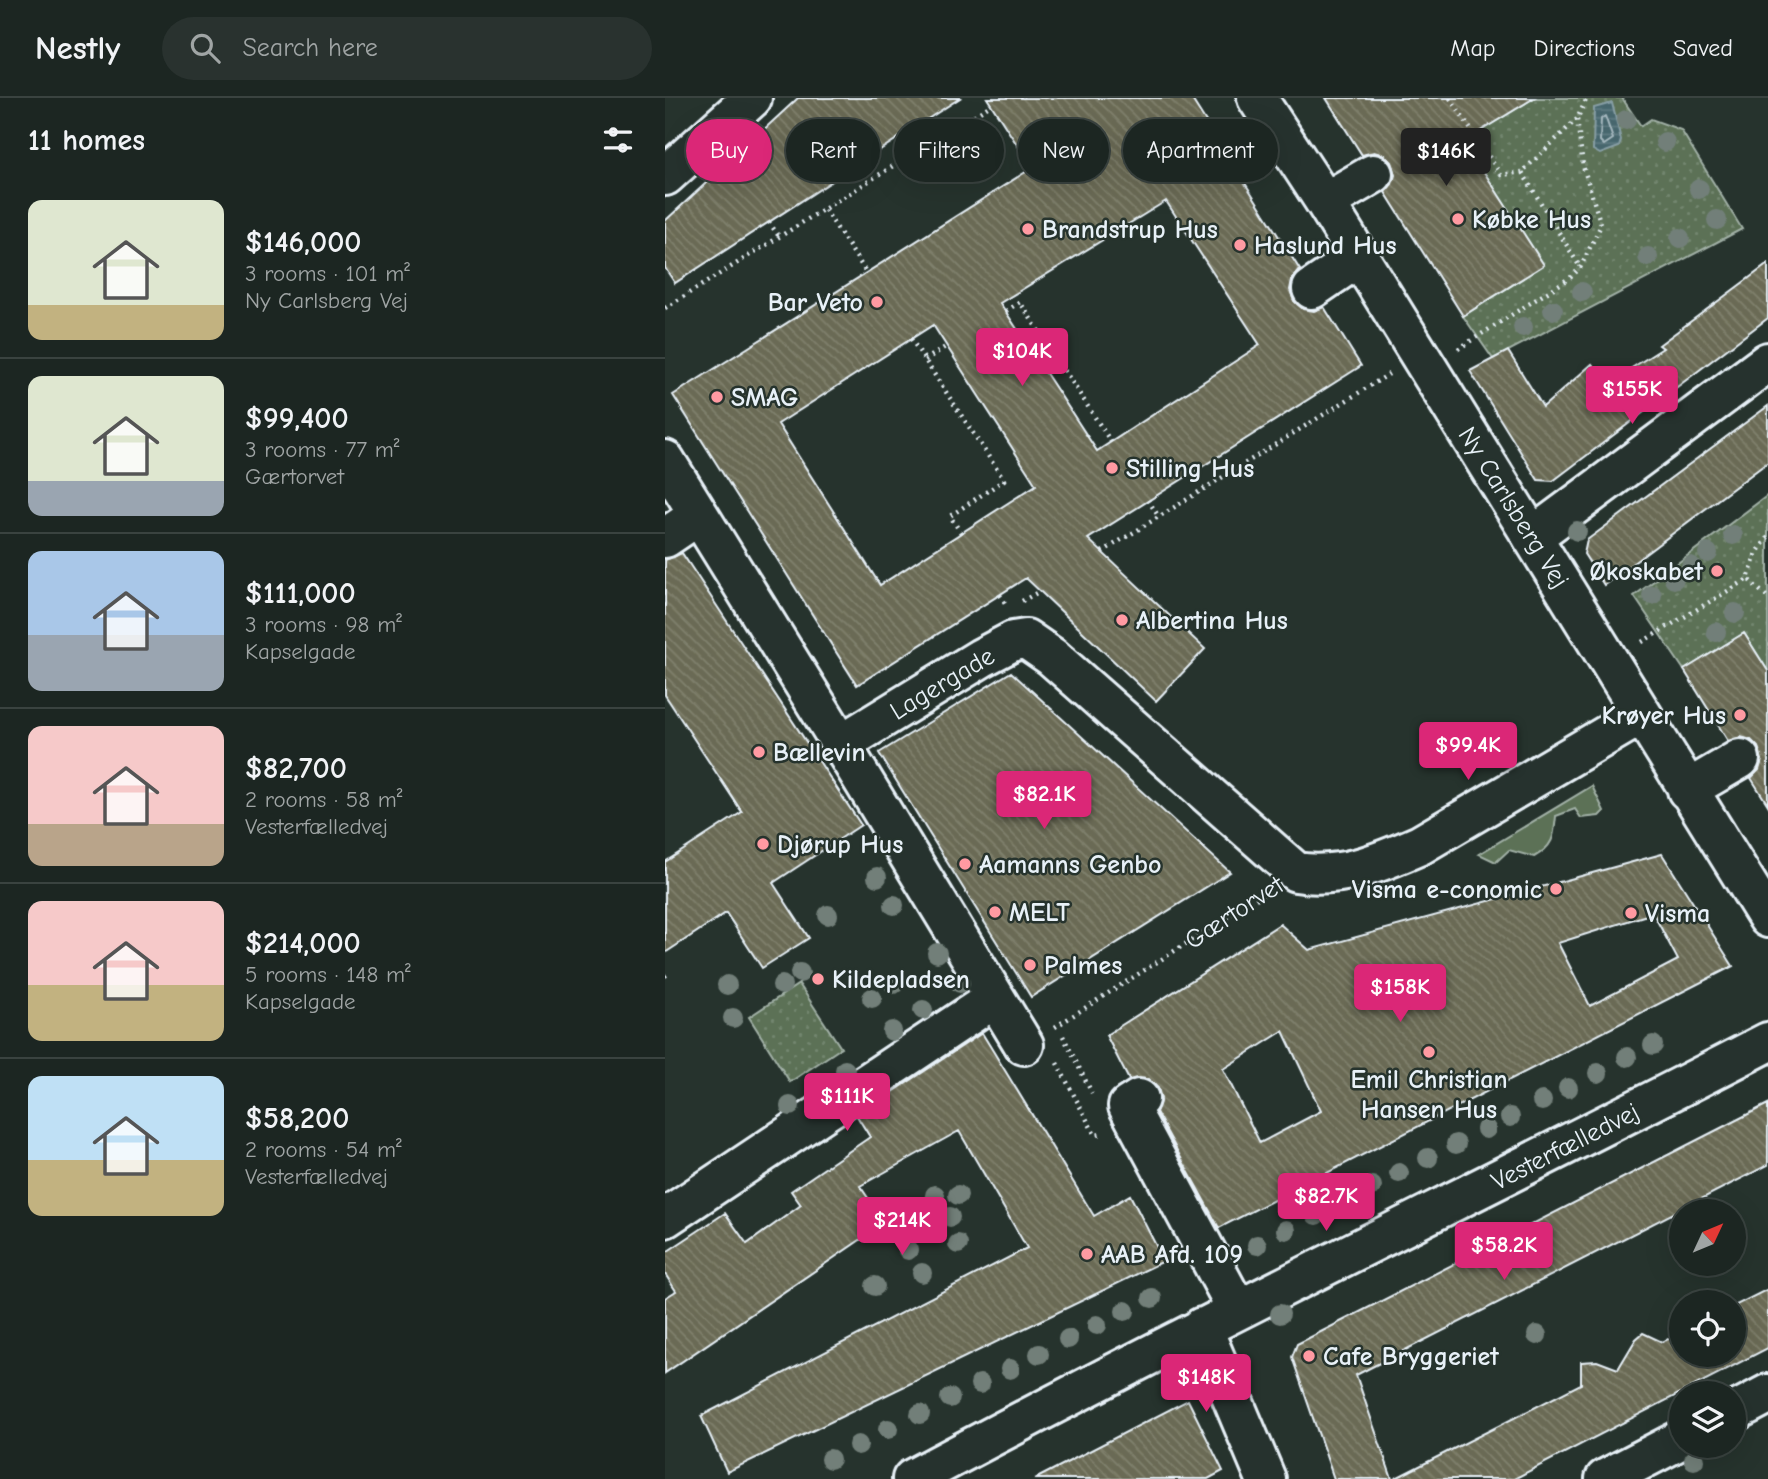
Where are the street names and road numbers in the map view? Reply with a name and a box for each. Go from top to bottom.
street label: Ny Carlsberg Vej [1452,422,1575,594]
street label: Lagergade [885,641,1000,727]
street label: Gærtorvet [1179,869,1291,956]
street label: Vesterfælledvej [1487,1097,1644,1197]

